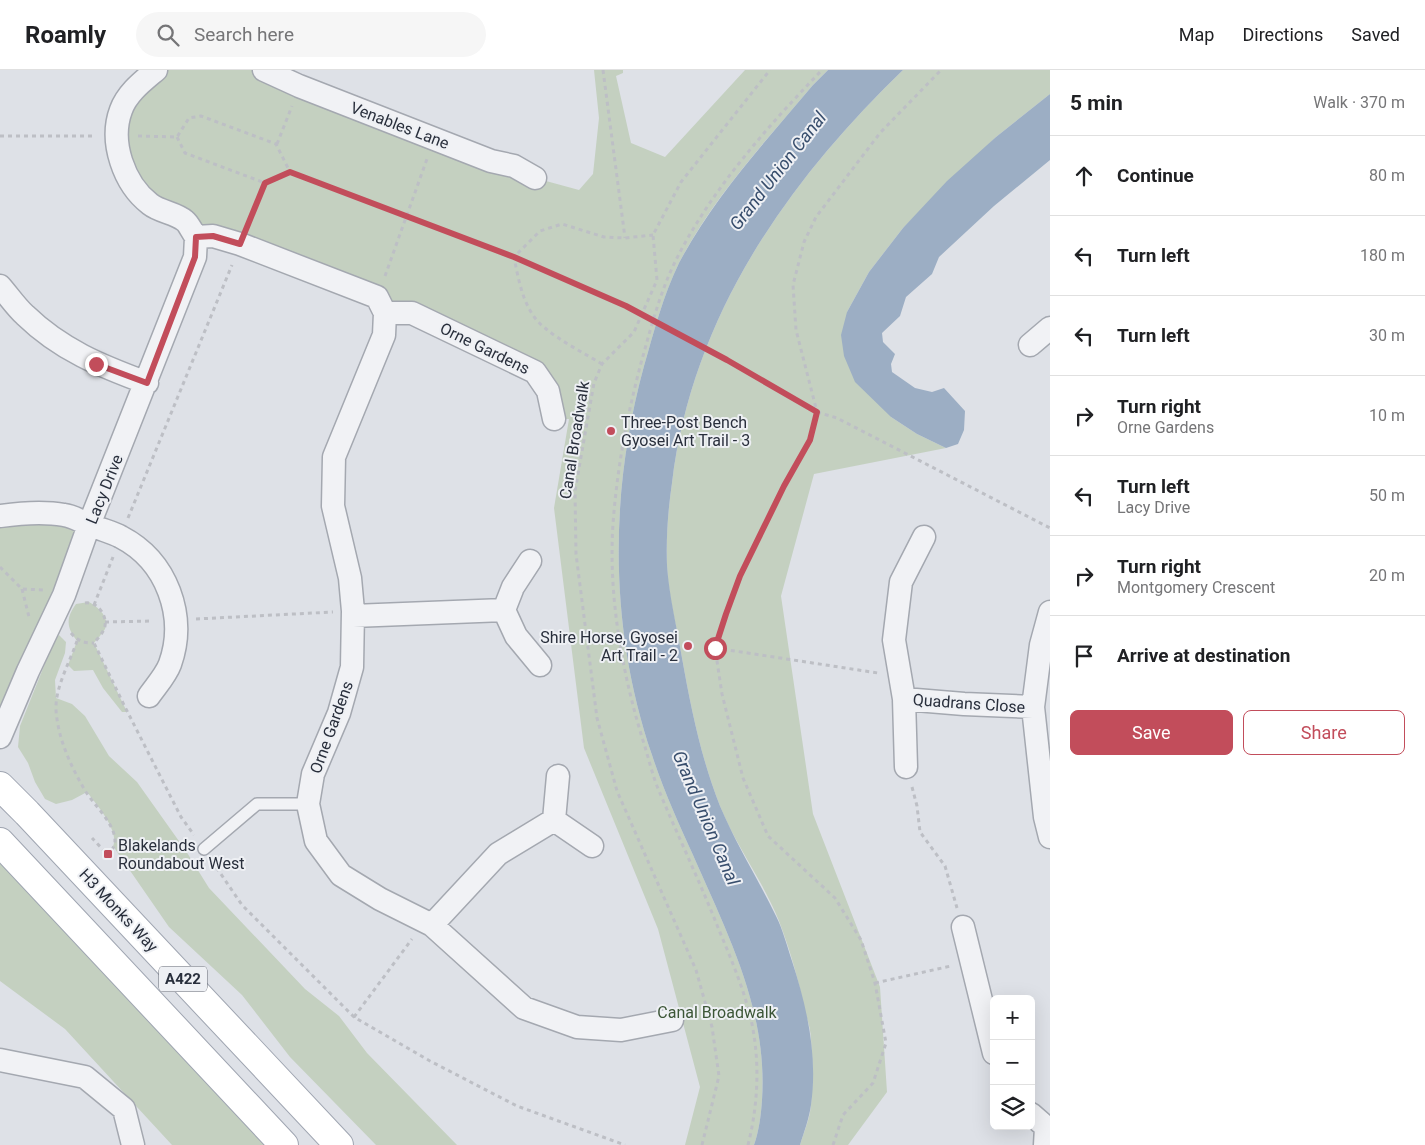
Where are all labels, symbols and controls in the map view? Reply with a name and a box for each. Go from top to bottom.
search box [136,12,486,57]
text: Roamly [25,21,106,49]
icon: search [154,21,182,49]
text: Search here [194,23,294,46]
text: Map [1179,24,1214,45]
text: Directions [1242,24,1323,45]
text: Saved [1351,24,1400,45]
text: 5 min [1070,91,1123,115]
text: Walk · 370 m [1313,93,1405,112]
street label: Venables Lane [348,98,452,153]
water label: Grand Union Canal [725,107,831,234]
icon: ahead [1070,162,1098,190]
text: Continue [1117,164,1194,187]
text: 80 m [1369,166,1405,185]
icon: left [1070,242,1098,270]
text: Turn left [1117,244,1190,267]
text: 180 m [1360,246,1405,265]
street label: Orne Gardens [437,319,533,378]
icon: left [1070,322,1098,350]
text: Turn left [1117,324,1190,347]
text: 30 m [1369,326,1405,345]
route end [85,353,108,376]
street label: Canal Broadwalk [556,379,593,500]
text: Turn right [1117,395,1201,418]
icon: right [1070,402,1098,430]
text: 10 m [1369,406,1405,425]
place label: Three-Post Bench Gyosei Art Trail - 3 [621,413,750,450]
text: Orne Gardens [1117,418,1214,437]
marker: Three-Post Bench Gyosei Art Trail - 3 [605,425,617,437]
street label: Lacy Drive [82,452,127,527]
text: Turn left [1117,475,1190,498]
icon: left [1070,482,1098,510]
text: 50 m [1369,486,1405,505]
text: Lacy Drive [1117,498,1190,517]
text: Turn right [1117,555,1201,578]
icon: right [1070,562,1098,590]
text: 20 m [1369,566,1405,585]
text: Montgomery Crescent [1117,578,1275,597]
place label: Shire Horse, Gyosei Art Trail - 2 [540,628,678,665]
route start [704,637,727,660]
marker: Shire Horse, Gyosei Art Trail - 2 [682,640,694,652]
icon: arrive [1070,642,1098,670]
text: Arrive at destination [1117,644,1290,667]
street label: Orne Gardens [306,678,357,776]
street label: Quadrans Close [912,690,1026,717]
button: Save [1070,710,1233,755]
button: Share [1243,710,1405,755]
water label: Grand Union Canal [669,747,745,889]
place label: Blakelands Roundabout West [118,836,244,873]
marker: Blakelands Roundabout West [102,848,114,860]
street label: H3 Monks Way [75,865,162,956]
road number: A422 [159,966,207,992]
map controls [990,995,1035,1130]
button: + [990,995,1035,1040]
park label: Canal Broadwalk [657,1003,778,1022]
button: − [990,1040,1035,1085]
button: layers [990,1085,1035,1130]

